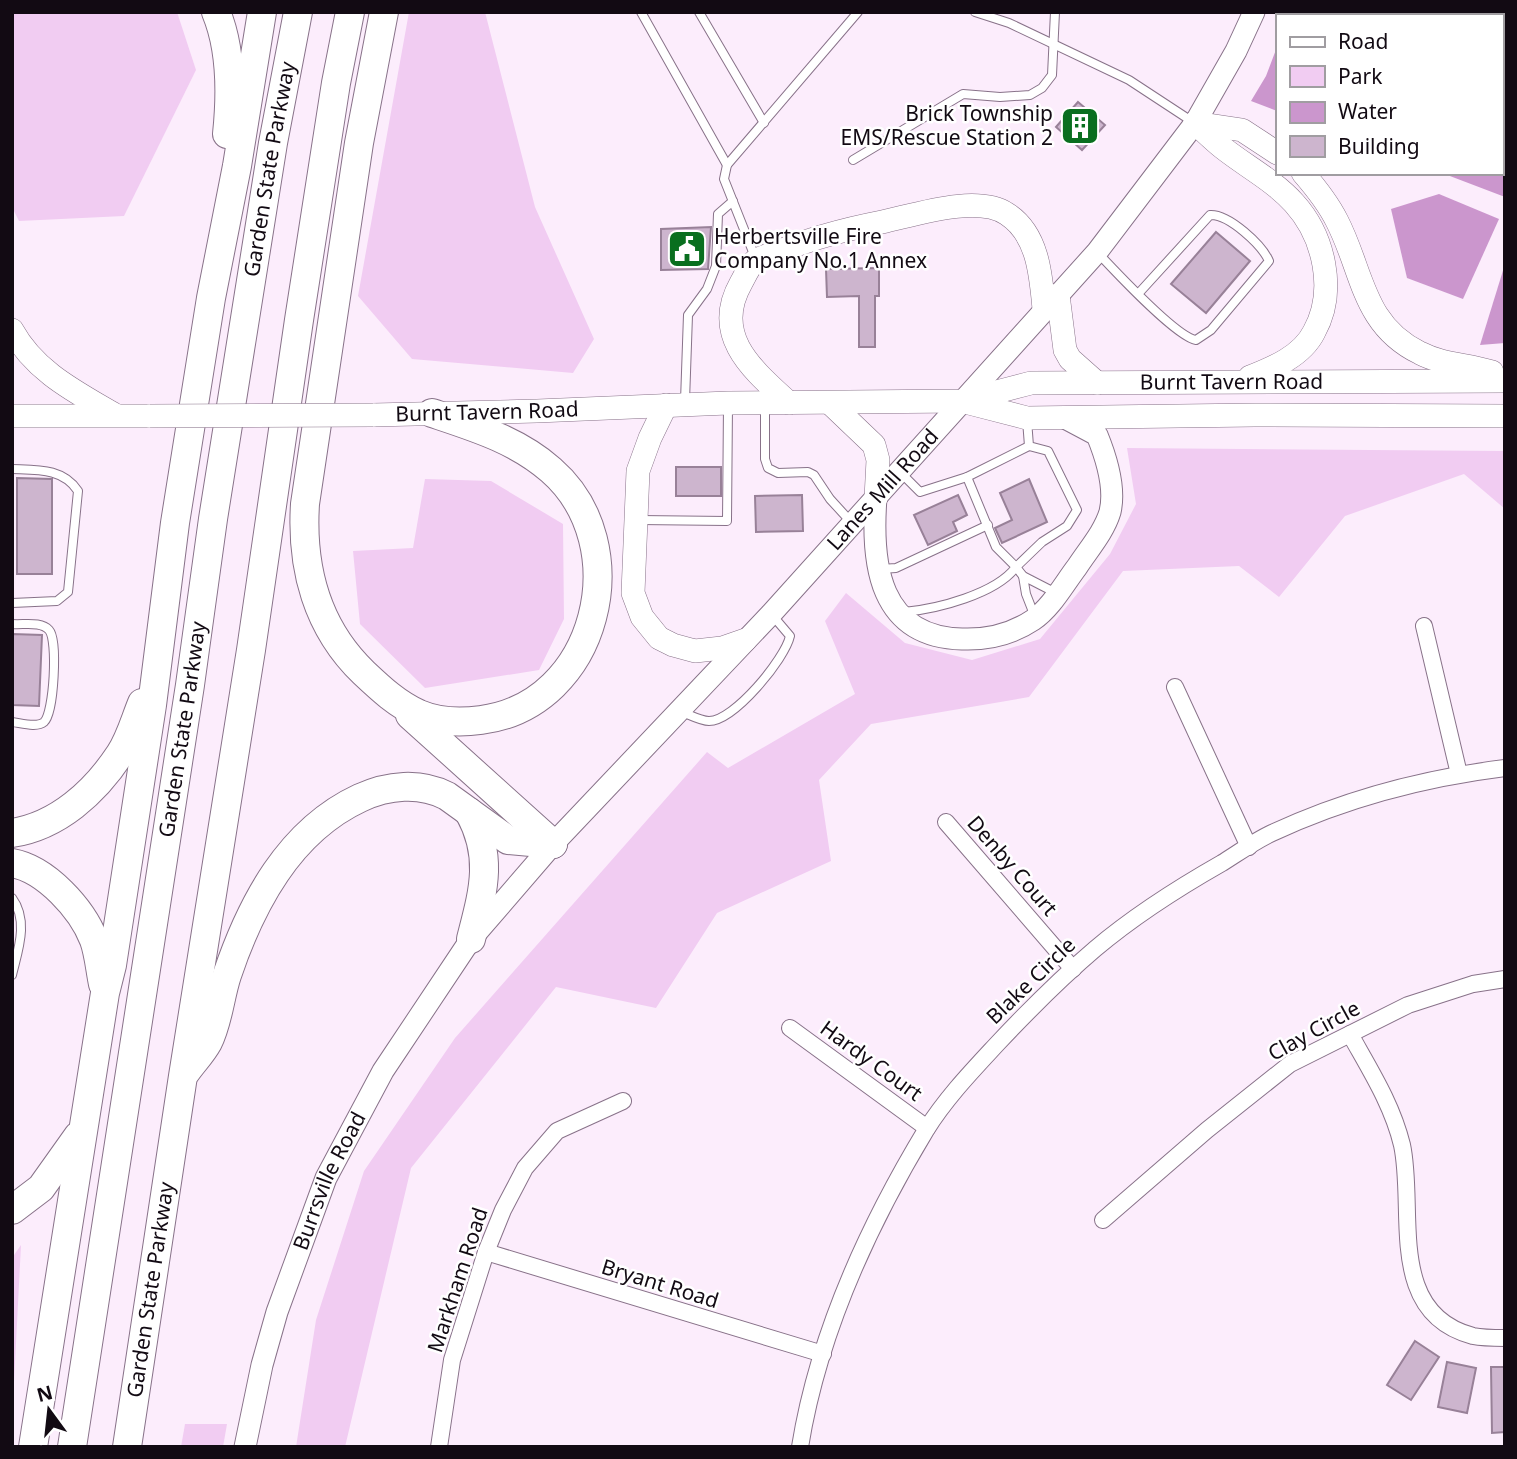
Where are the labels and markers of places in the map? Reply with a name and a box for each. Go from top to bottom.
place label: Brick Township EMS/Rescue Station 2 [841,99,1053,151]
building icon: Brick Township EMS/Rescue Station 2 [1059,105,1101,147]
place label: Herbertsville Fire Company No.1 Annex [714,222,927,274]
public building icon: Herbertsville Fire Company No.1 Annex [666,228,708,270]

